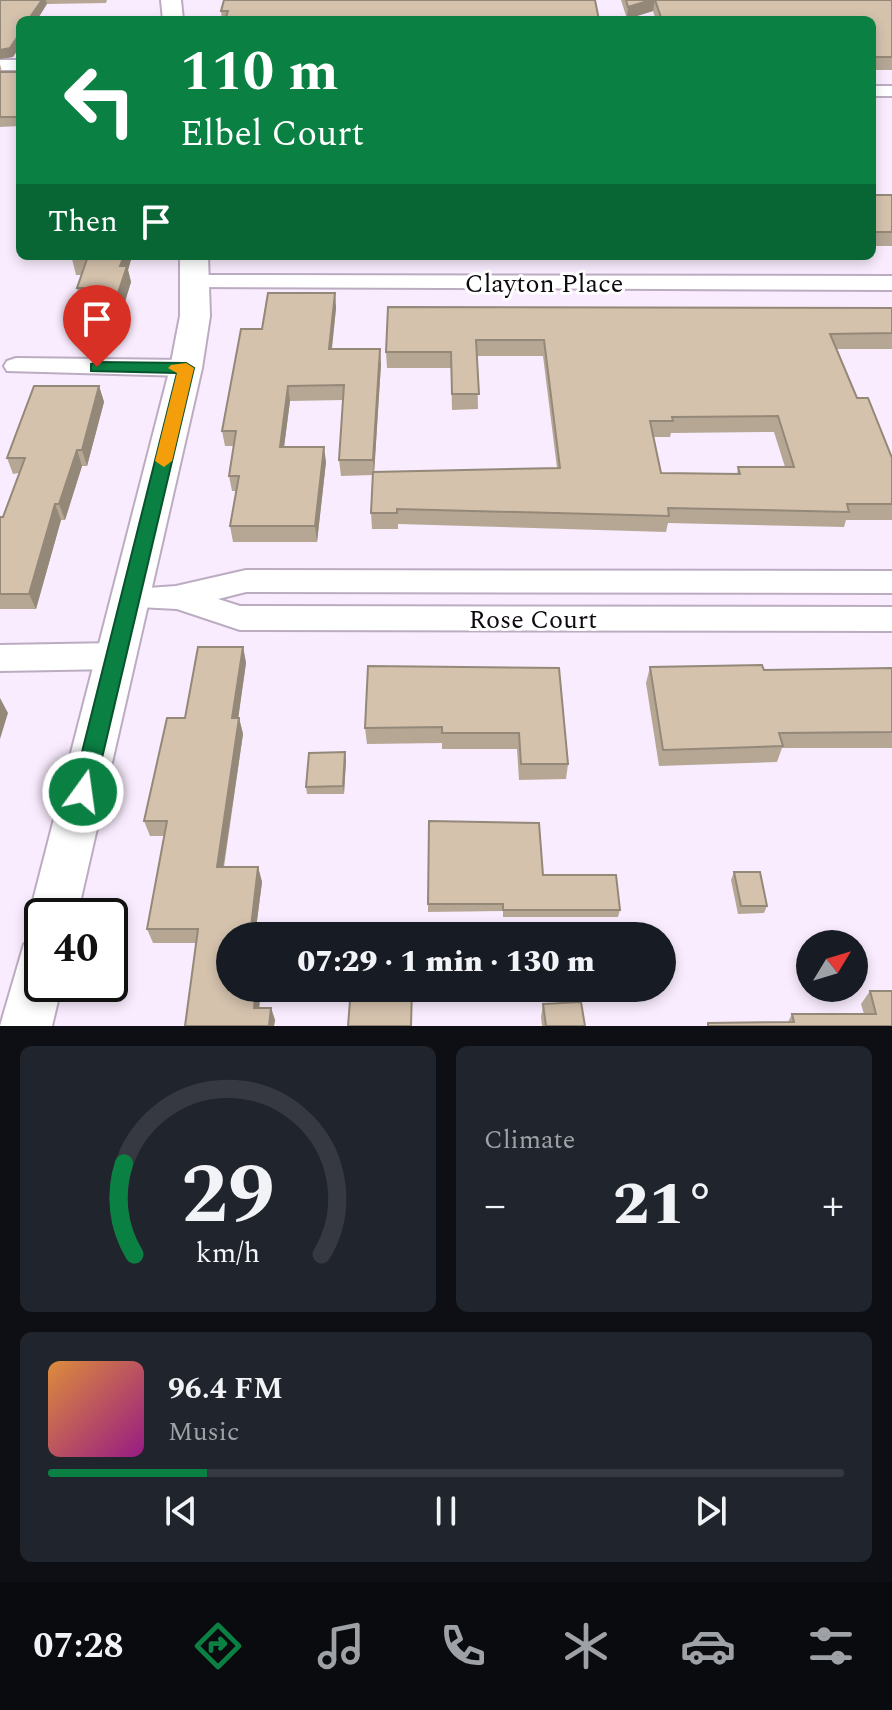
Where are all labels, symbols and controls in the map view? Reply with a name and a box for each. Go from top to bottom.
text: 110 m [180,30,339,115]
icon: left [48,48,152,152]
text: Elbel Court [180,107,364,162]
text: Then [48,199,118,245]
icon: arrive [134,200,178,244]
street label: Clayton Place [465,264,623,304]
pin [63,285,131,367]
icon: arrive [75,297,119,341]
street label: Rose Court [469,600,597,640]
position arrow [41,750,125,834]
speed limit sign: 40 [24,898,128,1002]
north arrow [796,930,868,1002]
map controls [796,930,868,1002]
text: 07:29 · 1 min · 130 m [297,939,595,985]
text: Climate [484,1120,575,1160]
text: 29 [181,1133,275,1260]
text: 21° [613,1159,715,1251]
text: − [484,1172,506,1239]
text: + [822,1172,844,1239]
text: km/h [196,1232,260,1275]
text: 96.4 FM [168,1366,283,1412]
text: Music [168,1412,239,1452]
icon: previous [159,1489,203,1533]
icon: pause [424,1489,468,1533]
icon: next [689,1489,733,1533]
icon: directions [190,1618,246,1674]
icon: music [313,1618,369,1674]
icon: phone [435,1618,491,1674]
icon: climate [558,1618,614,1674]
icon: car [680,1618,736,1674]
icon: filters [803,1618,859,1674]
text: 07:28 [33,1619,124,1674]

